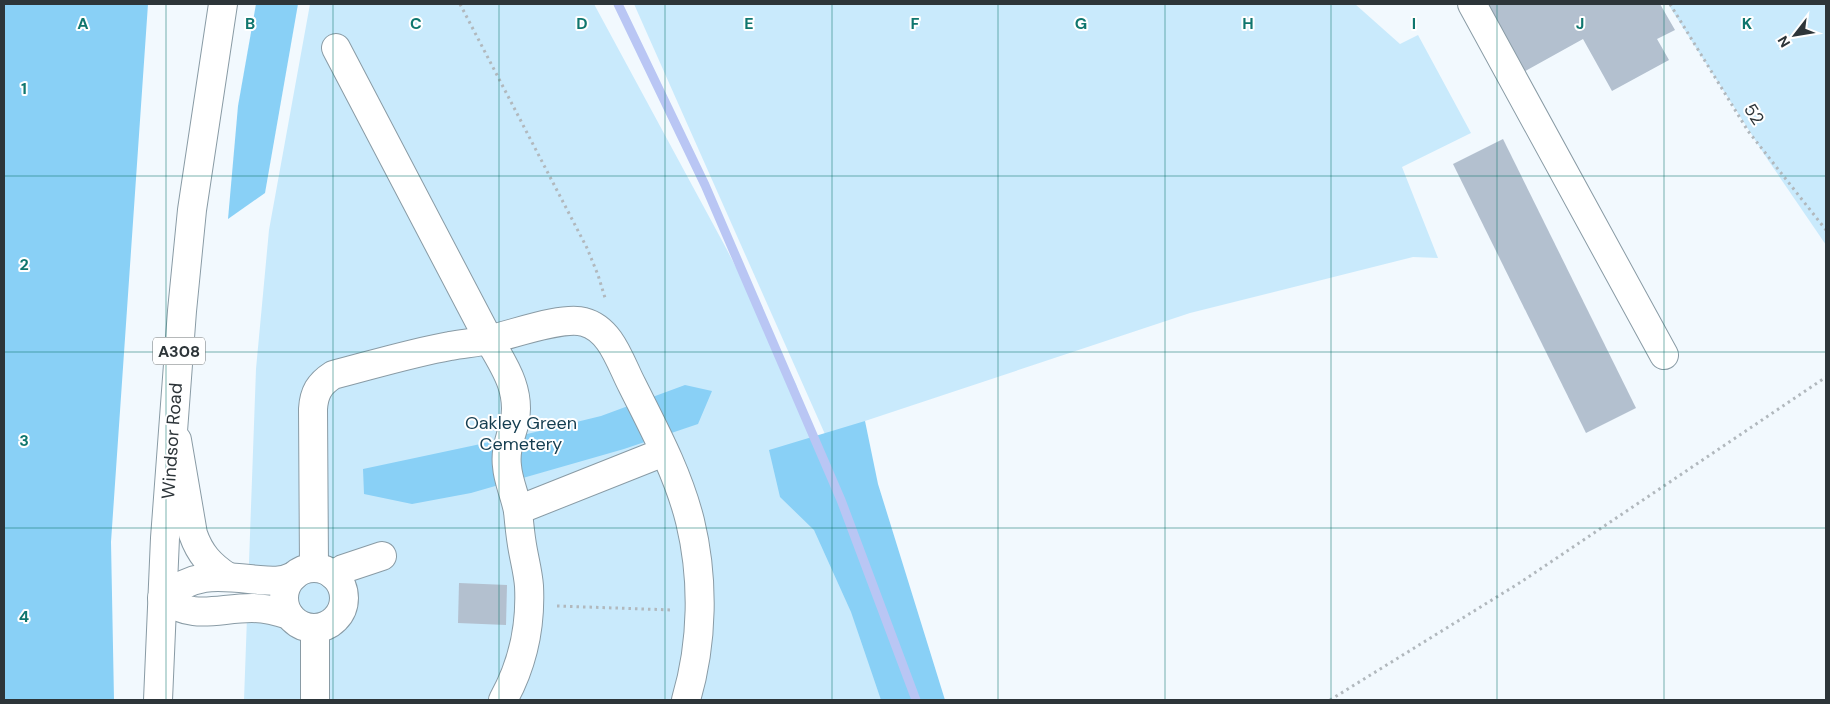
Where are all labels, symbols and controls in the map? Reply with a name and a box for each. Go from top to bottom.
north arrow [1770,10,1820,60]
text: A [77,13,89,34]
text: B [245,13,255,34]
text: C [410,13,422,34]
text: D [576,13,588,34]
text: E [744,13,754,34]
text: F [911,13,920,34]
text: G [1075,13,1087,34]
text: H [1242,13,1254,34]
text: I [1412,13,1416,34]
text: J [1576,13,1584,34]
text: K [1742,13,1753,34]
text: N [1774,33,1794,51]
text: 1 [21,78,27,99]
street label: 52 [1738,99,1770,129]
text: 2 [19,254,29,275]
road number: A308 [153,338,205,364]
street label: Windsor Road [156,382,188,500]
park label: Oakley Green Cemetery [465,411,577,456]
text: 3 [19,430,29,451]
text: 4 [19,606,29,627]

